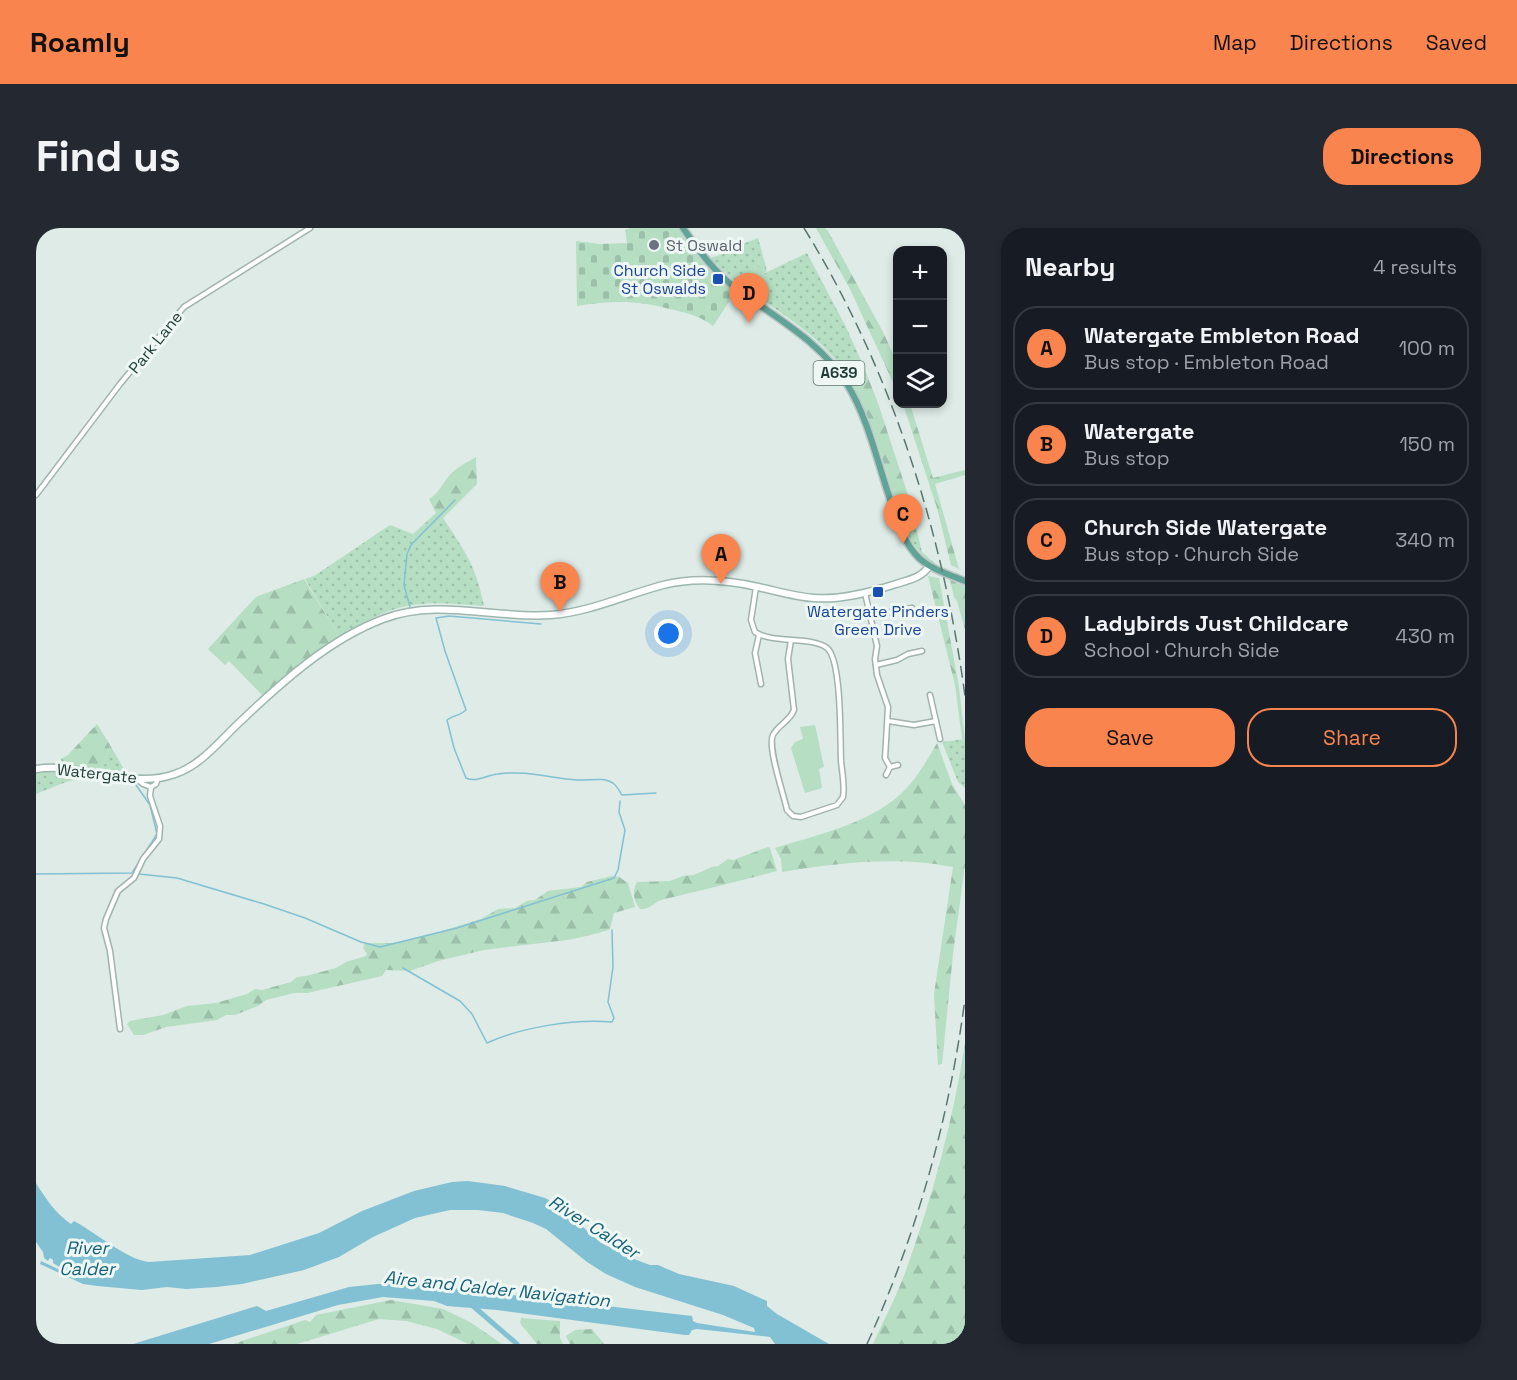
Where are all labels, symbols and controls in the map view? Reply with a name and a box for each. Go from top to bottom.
text: Roamly [30,24,130,60]
text: Map [1213,29,1257,56]
text: Directions [1290,29,1393,56]
text: Saved [1426,29,1487,56]
button: Directions [1323,128,1481,185]
text: Find us [36,130,181,183]
place label: St Oswald [666,235,742,256]
marker: St Oswald [647,238,661,252]
map controls [893,246,947,408]
button: + [893,246,947,300]
text: Nearby [1025,250,1115,284]
text: 4 results [1373,254,1457,280]
place label: Church Side St Oswalds [614,260,706,299]
marker: Church Side St Oswalds [711,272,725,286]
pin: D [730,274,768,323]
button: − [893,300,947,354]
street label: Park Lane [124,307,187,378]
text: Watergate Embleton Road [1084,321,1359,349]
text: A [1040,335,1053,361]
text: 100 m [1399,335,1455,361]
text: Bus stop · Embleton Road [1084,349,1329,375]
button: layers [893,354,947,408]
road number: A639 [814,361,864,385]
text: Watergate [1084,417,1195,445]
text: B [1040,431,1053,457]
text: 150 m [1400,431,1455,457]
text: Bus stop [1084,445,1170,471]
pin: C [884,494,922,544]
text: Church Side Watergate [1084,513,1327,541]
text: C [1040,527,1053,553]
text: 340 m [1395,527,1455,553]
pin: A [702,534,740,584]
text: Bus stop · Church Side [1084,541,1299,567]
pin: B [540,562,580,612]
marker: Watergate Pinders Green Drive [871,585,885,599]
place label: Watergate Pinders Green Drive [807,601,949,640]
text: Ladybirds Just Childcare [1084,609,1349,637]
your location [654,619,683,648]
text: D [1040,623,1053,649]
text: 430 m [1395,623,1455,649]
text: School · Church Side [1084,637,1280,663]
button: Save [1025,708,1235,767]
button: Share [1247,708,1457,767]
street label: Watergate [56,759,138,788]
water label: River Calder [545,1190,646,1265]
water label: River Calder [59,1236,117,1280]
water label: Aire and Calder Navigation [383,1265,612,1312]

